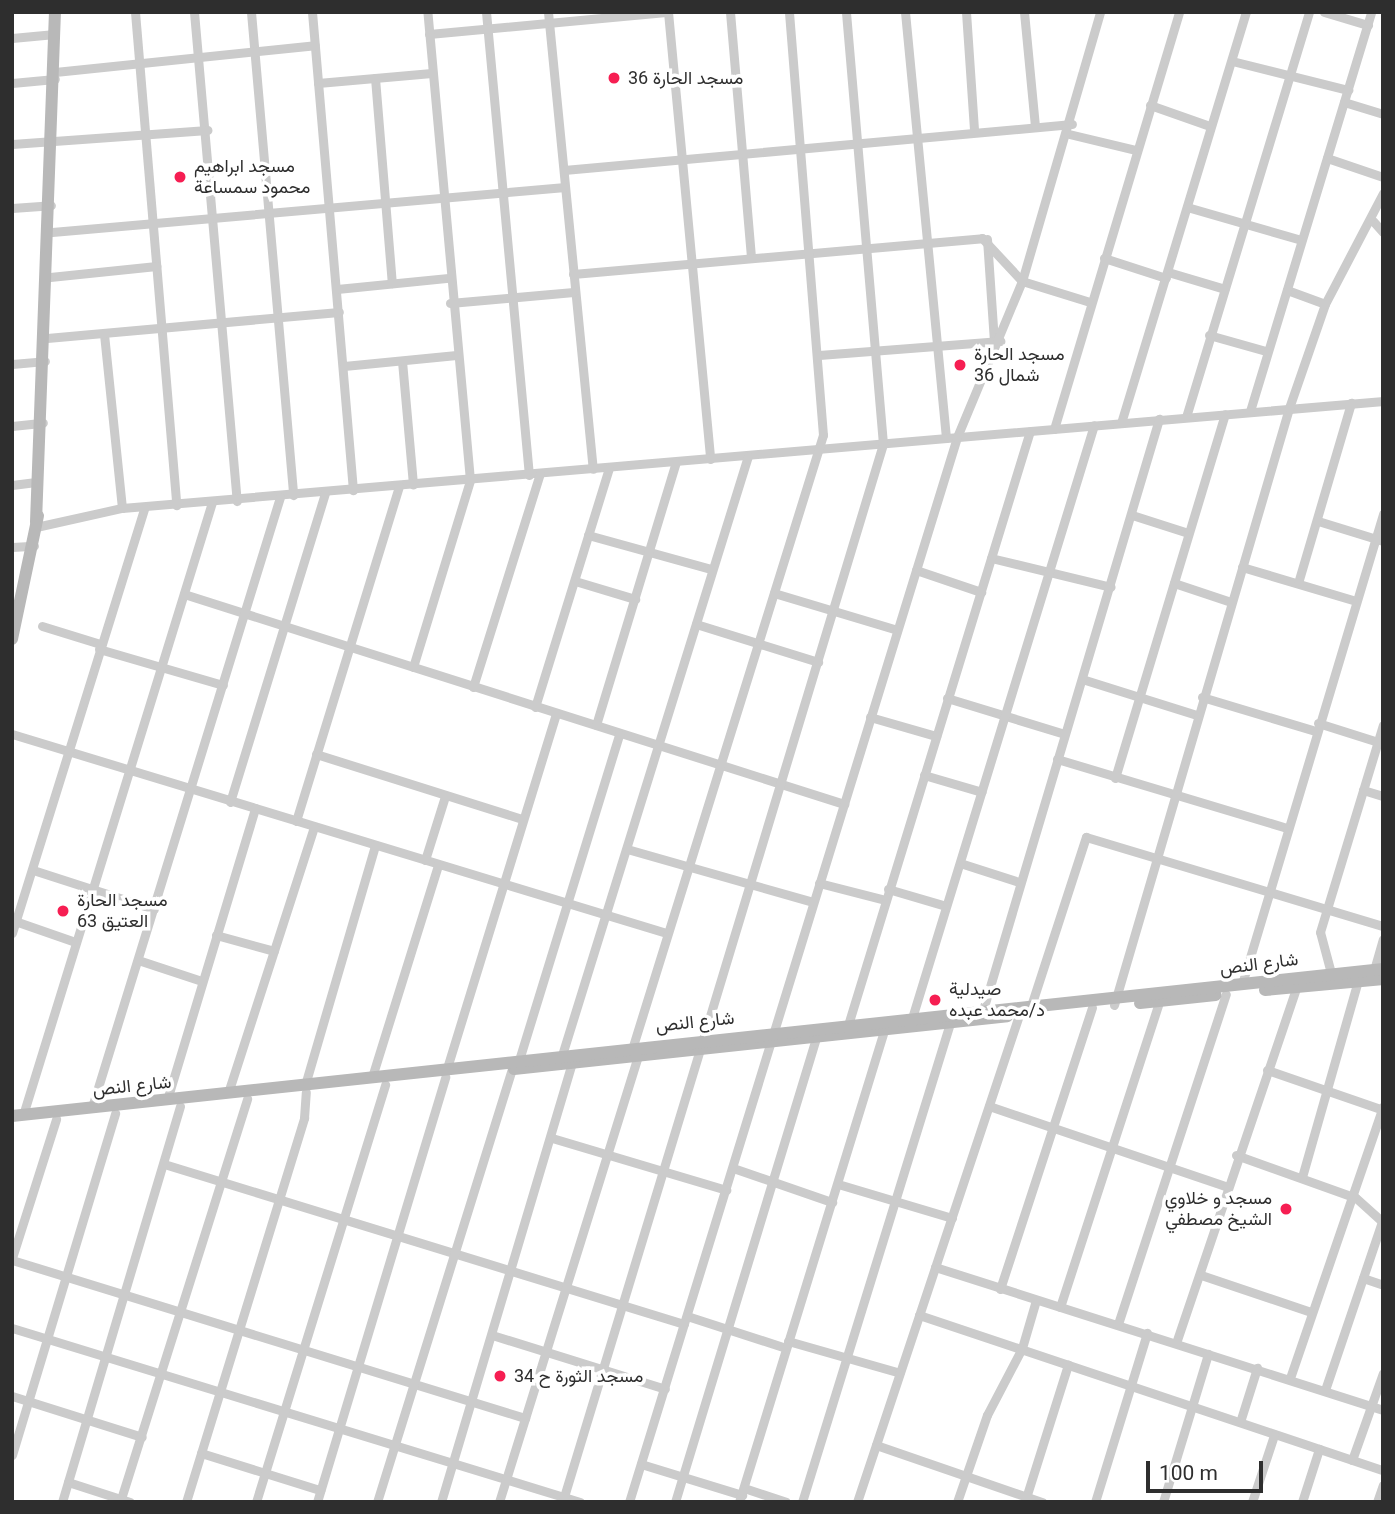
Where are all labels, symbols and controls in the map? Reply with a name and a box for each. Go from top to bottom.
place label: مسجد الحارة 36 [628,67,743,89]
marker: مسجد الحارة 36 [606,70,622,86]
place label: مسجد ابراهيم محمود سمساعة [194,156,310,198]
marker: مسجد ابراهيم محمود سمساعة [172,169,188,185]
place label: مسجد الحارة 36 شمال [974,344,1065,386]
marker: مسجد الحارة 36 شمال [952,357,968,373]
place label: مسجد الحارة 63 العتيق [77,890,168,932]
marker: مسجد الحارة 63 العتيق [55,903,71,919]
street label: شارع النص [1218,948,1300,980]
place label: صيدلية د/محمد عبده [949,979,1045,1021]
marker: صيدلية د/محمد عبده [927,992,943,1008]
street label: شارع النص [655,1007,735,1037]
street label: شارع النص [92,1071,172,1101]
place label: مسجد و خلاوي الشيخ مصطفي [1165,1188,1272,1230]
marker: مسجد و خلاوي الشيخ مصطفي [1278,1201,1294,1217]
place label: مسجد الثورة ح 34 [514,1365,643,1387]
marker: مسجد الثورة ح 34 [492,1368,508,1384]
scale bar [1150,1448,1267,1492]
text: 100 m [1159,1461,1218,1485]

